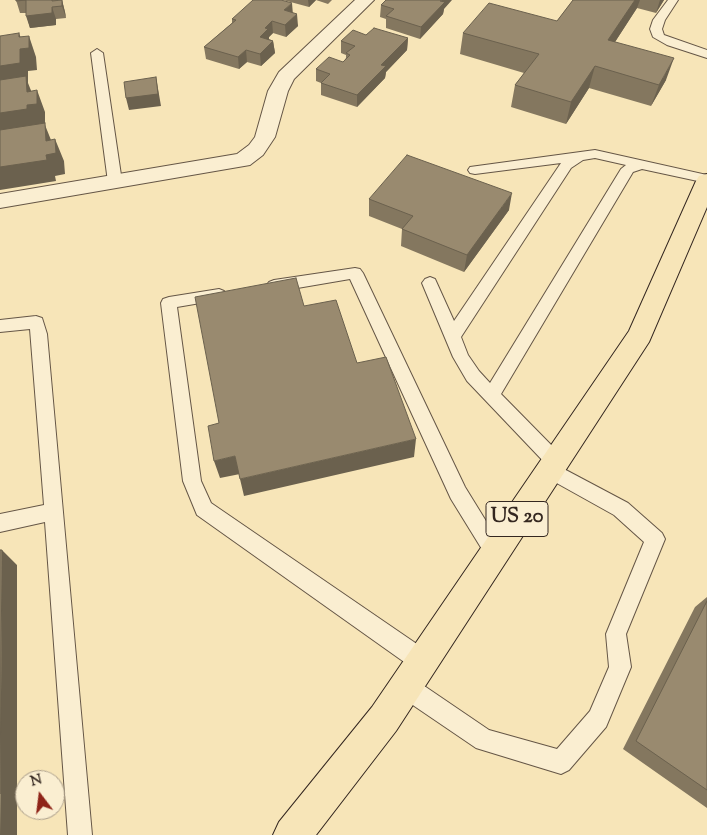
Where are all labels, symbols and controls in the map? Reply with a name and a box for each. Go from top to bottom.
road number: US 20 [486,502,548,536]
north arrow [15,770,65,820]
text: N [28,770,44,793]

